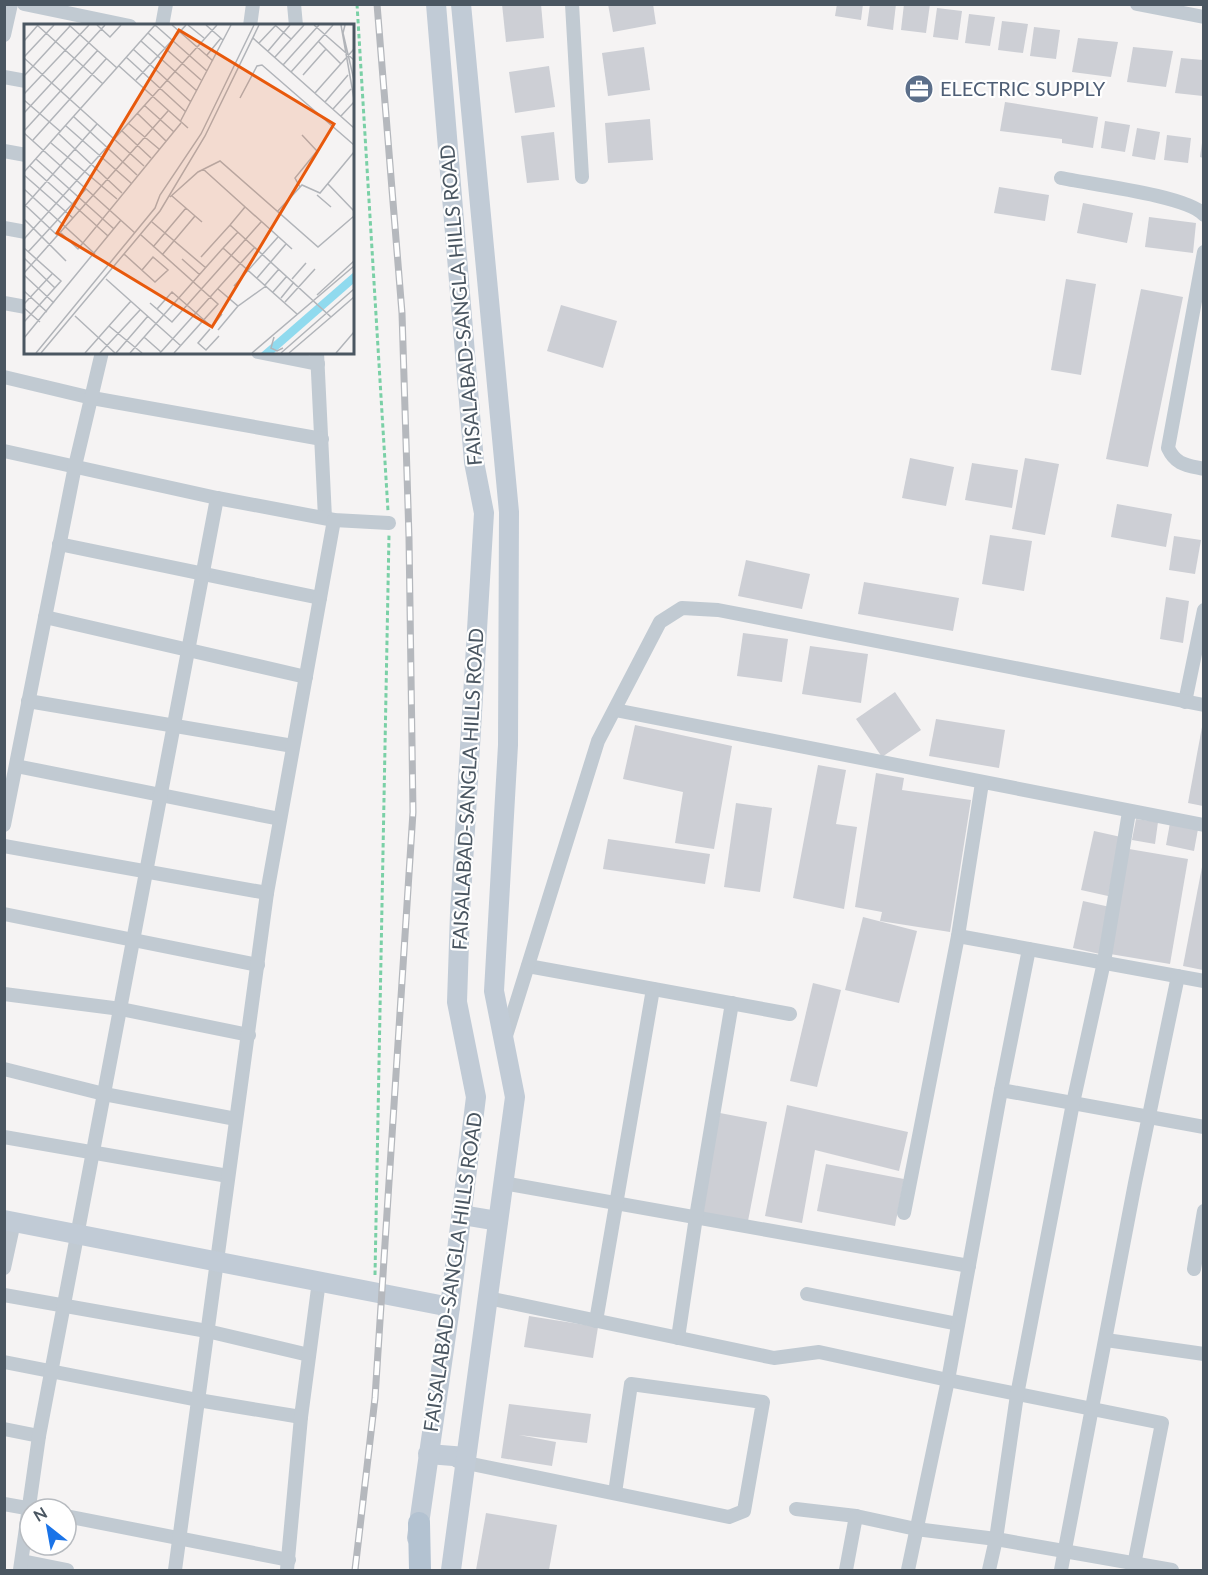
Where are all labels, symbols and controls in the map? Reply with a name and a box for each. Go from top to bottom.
inset map [24,24,354,354]
office icon: ELECTRIC SUPPLY [903,73,935,105]
place label: ELECTRIC SUPPLY [940,76,1106,100]
street label: FAISALABAD-SANGLA HILLS ROAD [434,143,486,467]
street label: FAISALABAD-SANGLA HILLS ROAD [447,627,487,951]
street label: FAISALABAD-SANGLA HILLS ROAD [418,1110,486,1433]
north arrow [18,1497,78,1557]
text: N [30,1502,50,1525]

